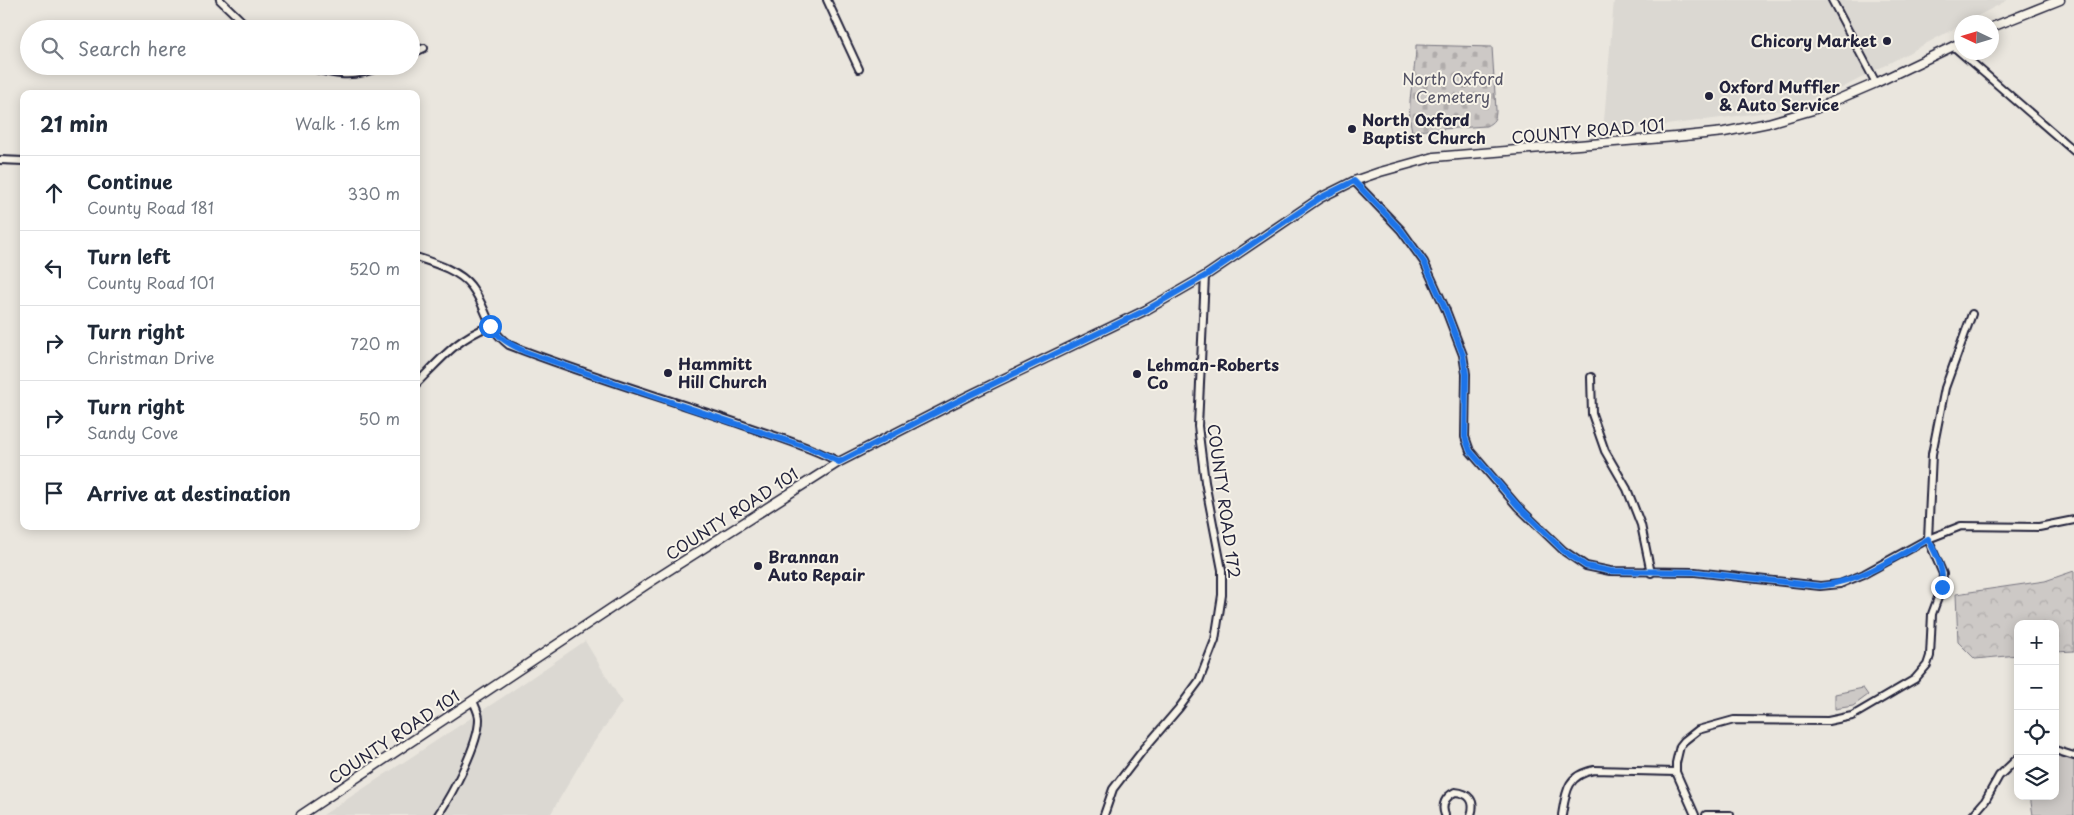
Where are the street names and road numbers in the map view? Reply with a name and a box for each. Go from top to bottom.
street label: COUNTY ROAD 101 [1510,111,1666,149]
street label: COUNTY ROAD 172 [1202,422,1248,580]
street label: COUNTY ROAD 101 [660,461,802,565]
street label: COUNTY ROAD 101 [323,683,464,789]

